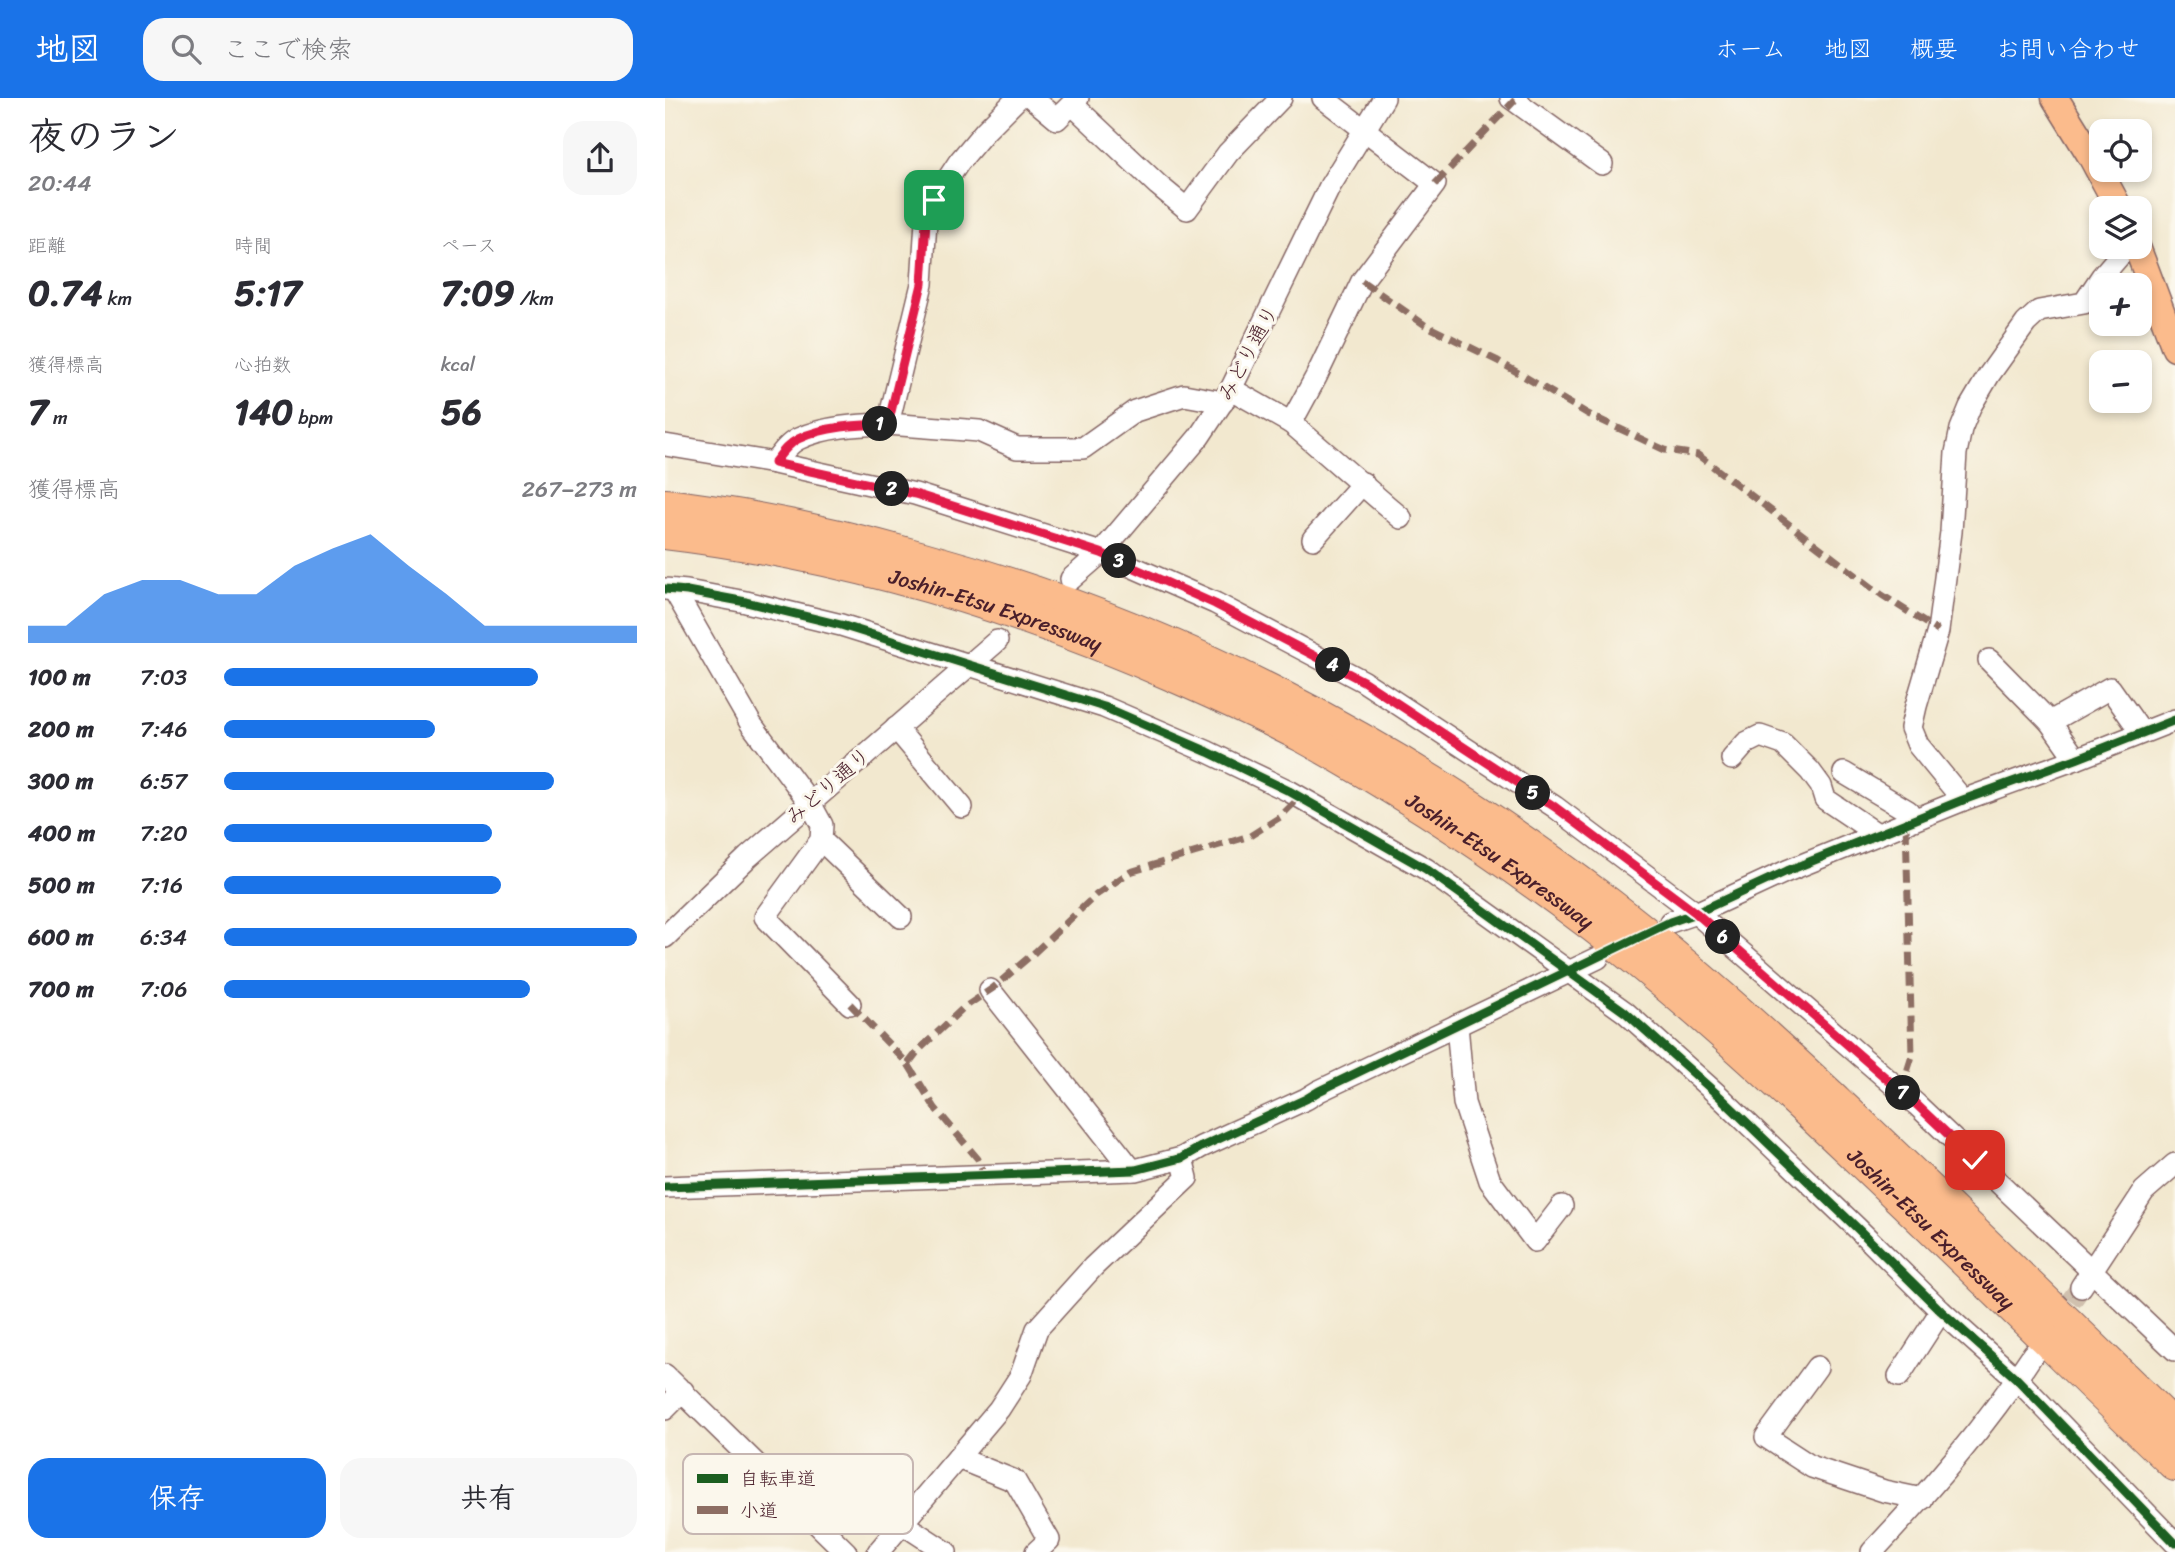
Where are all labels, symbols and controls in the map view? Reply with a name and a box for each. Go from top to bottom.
search box [143,18,633,81]
text: 地図 [35,20,101,78]
text: ここで検索 [223,26,353,72]
text: ホーム [1715,28,1786,70]
text: 地図 [1824,28,1872,70]
text: 概要 [1910,28,1958,70]
text: お問い合わせ [1996,28,2140,70]
icon: search [167,30,205,68]
text: 夜のラン [28,103,180,170]
map controls [2089,119,2152,413]
button: locate [2089,119,2152,182]
button: share [563,121,637,195]
text: 20:44 [28,163,92,204]
pin [904,170,964,230]
icon: arrive [915,181,953,219]
button: layers [2089,196,2152,259]
text: 距離 [28,229,66,262]
text: 時間 [234,229,272,262]
text: ペース [441,229,497,262]
text: 0.74 [28,262,103,324]
text: 5:17 [234,262,301,324]
text: 7:09 [441,262,515,324]
button: + [2089,273,2152,336]
text: km [103,282,132,315]
text: /km [515,282,554,315]
street label: みどり通り [1207,298,1289,408]
text: 獲得標高 [28,348,104,381]
text: 心拍数 [234,348,291,381]
text: kcal [441,348,475,381]
button: − [2089,350,2152,413]
text: 7 [28,381,48,443]
text: 140 [234,381,293,443]
text: 56 [441,381,482,443]
text: m [48,401,68,434]
text: bpm [293,401,333,434]
pin: 1 [863,406,897,442]
text: 1 [875,407,884,440]
text: 獲得標高 [28,469,120,510]
text: 267–273 m [522,469,637,510]
pin: 2 [875,472,909,506]
text: 2 [886,472,897,505]
pin: 3 [1101,544,1137,578]
text: 3 [1113,544,1124,577]
street label: Joshin-Etsu Expressway [884,557,1108,663]
pin: 4 [1315,648,1351,682]
text: 4 [1327,648,1338,681]
text: 100 m [28,657,91,698]
text: 7:03 [140,657,187,698]
text: 200 m [28,709,94,750]
text: 7:46 [140,709,188,750]
street label: みどり通り [776,737,880,835]
text: 300 m [28,761,93,802]
text: 6:57 [140,761,187,802]
pin: 5 [1515,776,1551,810]
text: 5 [1527,776,1538,809]
street label: Joshin-Etsu Expressway [1397,782,1602,940]
text: 400 m [28,813,95,854]
text: 7:20 [140,813,188,854]
text: 500 m [28,865,95,906]
text: 7:16 [140,865,183,906]
text: 600 m [28,917,94,958]
text: 6:34 [140,917,187,958]
pin: 6 [1705,920,1741,954]
text: 6 [1717,920,1728,953]
text: 700 m [28,969,94,1010]
text: 7:06 [140,969,188,1010]
pin: 7 [1885,1076,1921,1110]
text: 7 [1897,1076,1908,1109]
pin [1945,1130,2005,1190]
street label: Joshin-Etsu Expressway [1837,1137,2025,1320]
icon: check [1956,1141,1994,1179]
legend [683,1454,913,1534]
button: 保存 [28,1458,326,1538]
button: 共有 [340,1458,637,1538]
text: 自転車道 [740,1462,816,1495]
text: 小道 [740,1494,778,1527]

